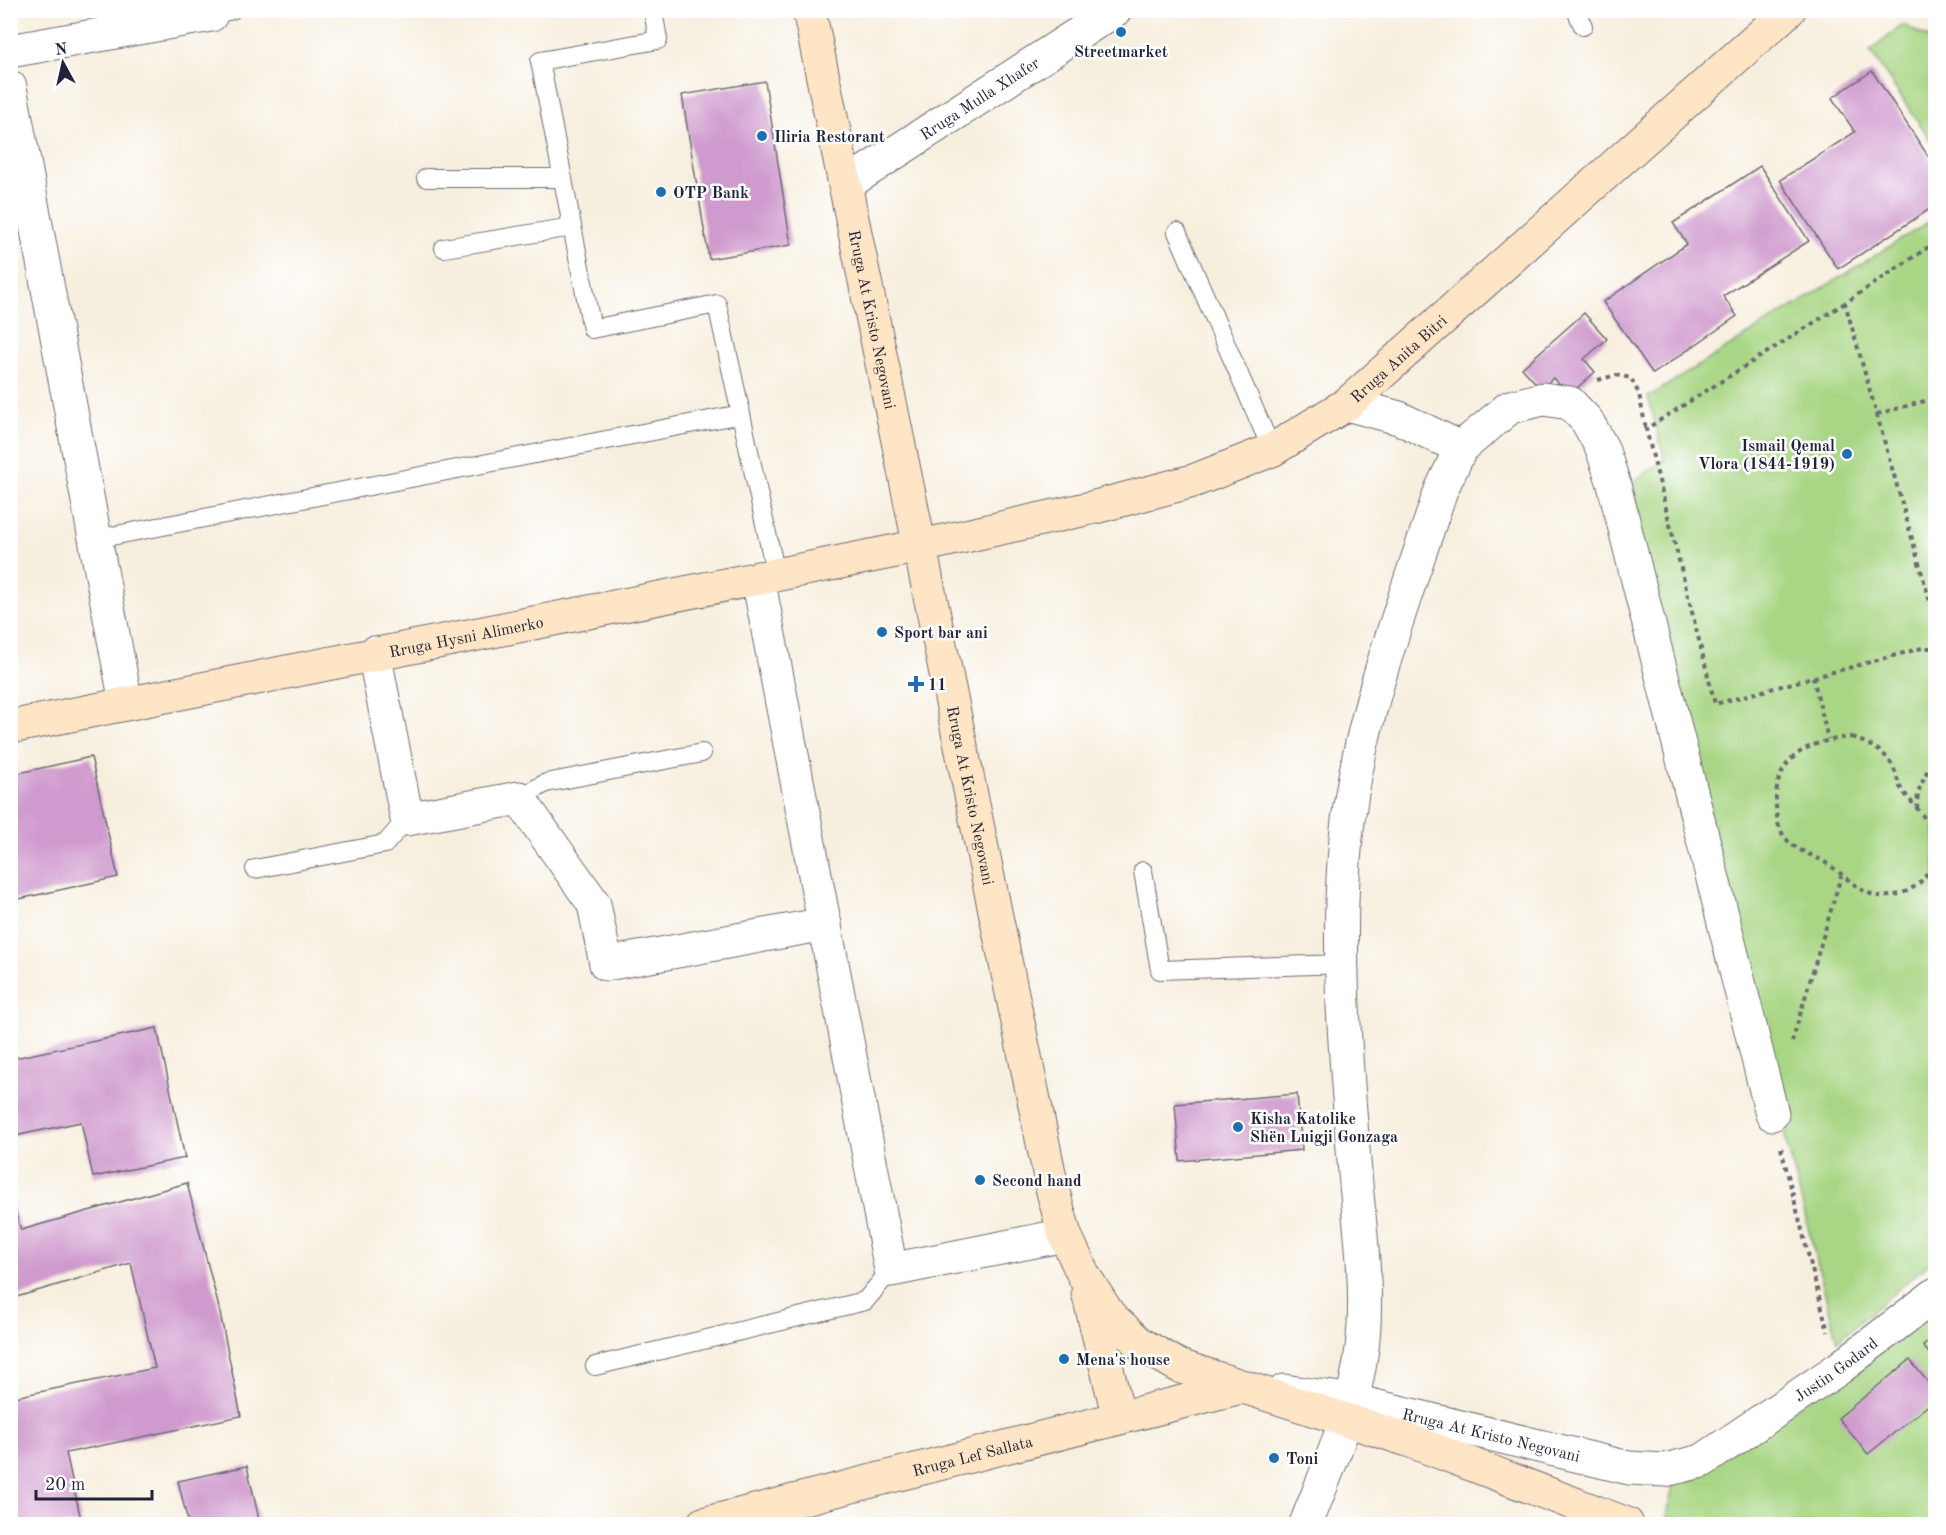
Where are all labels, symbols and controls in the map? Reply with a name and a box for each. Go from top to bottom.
marker: Streetmarket [1114,25,1128,39]
north arrow [33,33,93,93]
text: N [54,41,69,59]
place label: Streetmarket [1074,45,1168,61]
street label: Rruga Mulla Xhafer [918,55,1043,144]
marker: Iliria Restorant [755,129,769,143]
place label: Iliria Restorant [774,130,885,146]
marker: OTP Bank [654,185,668,199]
place label: OTP Bank [673,186,749,202]
street label: Rruga At Kristo Negovani [845,229,897,411]
street label: Rruga Anita Bitri [1348,313,1451,407]
place label: Ismail Qemal Vlora (1844-1919) [1698,439,1835,473]
marker: Ismail Qemal Vlora (1844-1919) [1840,447,1854,461]
street label: Rruga Hysni Alimerko [388,615,545,661]
marker: Sport bar ani [875,625,889,639]
place label: Sport bar ani [894,626,988,642]
marker: 11 [909,677,923,691]
place label: 11 [928,678,947,694]
street label: Rruga At Kristo Negovani [943,705,995,887]
place label: Kisha Katolike Shën Luigji Gonzaga [1250,1112,1398,1146]
marker: Kisha Katolike Shën Luigji Gonzaga [1231,1120,1245,1134]
marker: Second hand [973,1173,987,1187]
place label: Second hand [992,1174,1082,1190]
street label: Justin Godard [1792,1336,1881,1406]
marker: Mena's house [1057,1352,1071,1366]
place label: Mena's house [1076,1353,1170,1369]
street label: Rruga At Kristo Negovani [1400,1407,1581,1466]
street label: Rruga Lef Sallata [911,1434,1035,1480]
marker: Toni [1267,1451,1281,1465]
place label: Toni [1286,1452,1318,1468]
scale bar [36,1463,152,1501]
text: 20 m [45,1476,85,1494]

